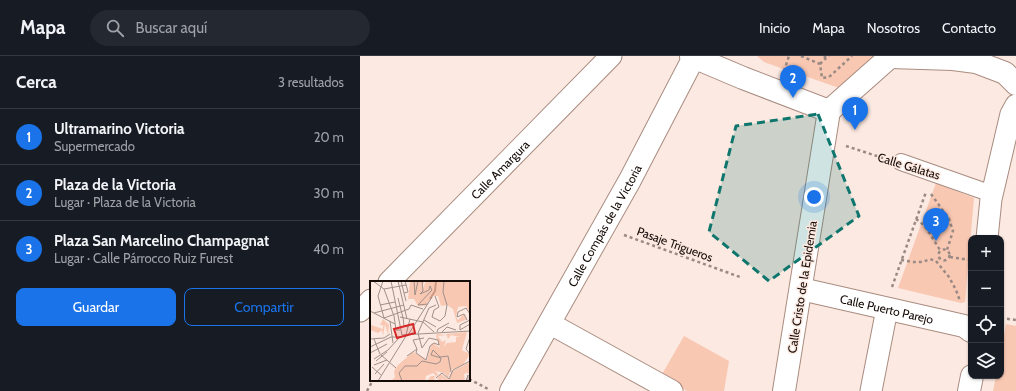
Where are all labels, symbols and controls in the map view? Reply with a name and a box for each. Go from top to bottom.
search box [90,10,370,46]
text: Mapa [20,16,66,39]
icon: search [104,17,126,39]
text: Buscar aquí [136,19,207,37]
text: Inicio [759,19,790,37]
text: Mapa [812,19,845,37]
text: Nosotros [867,19,920,37]
text: Contacto [942,19,996,37]
pin: 2 [780,65,806,98]
text: Cerca [16,72,57,92]
text: 3 resultados [278,74,344,90]
pin: 1 [842,97,868,130]
text: Ultramarino Victoria [54,120,185,138]
text: 1 [27,129,31,145]
text: 20 m [314,129,344,145]
street label: Calle Amargura [467,136,532,202]
text: Supermercado [54,138,135,154]
street label: Calle Gálatas [876,149,942,183]
street label: Calle Compás de la Victoria [564,162,644,289]
text: Plaza de la Victoria [54,176,176,194]
text: 2 [26,185,32,201]
text: 30 m [314,185,344,201]
your location [804,187,824,207]
text: Lugar · Plaza de la Victoria [54,194,196,210]
pin: 3 [923,208,949,241]
street label: Calle Cristo de la Epidemia [784,220,820,354]
street label: Pasaje Trigueros [635,223,715,265]
text: Plaza San Marcelino Champagnat [54,232,269,250]
map controls [968,235,1004,379]
button: + [968,235,1004,271]
text: 3 [25,241,33,257]
text: 40 m [313,241,344,257]
text: Lugar · Calle Párrocco Ruiz Furest [54,250,233,266]
button: − [968,271,1004,307]
inset map [370,281,470,381]
button: Guardar [16,288,176,326]
button: Compartir [184,288,344,326]
street label: Calle Puerto Parejo [839,291,935,326]
button: locate [968,307,1004,343]
button: layers [968,343,1004,379]

